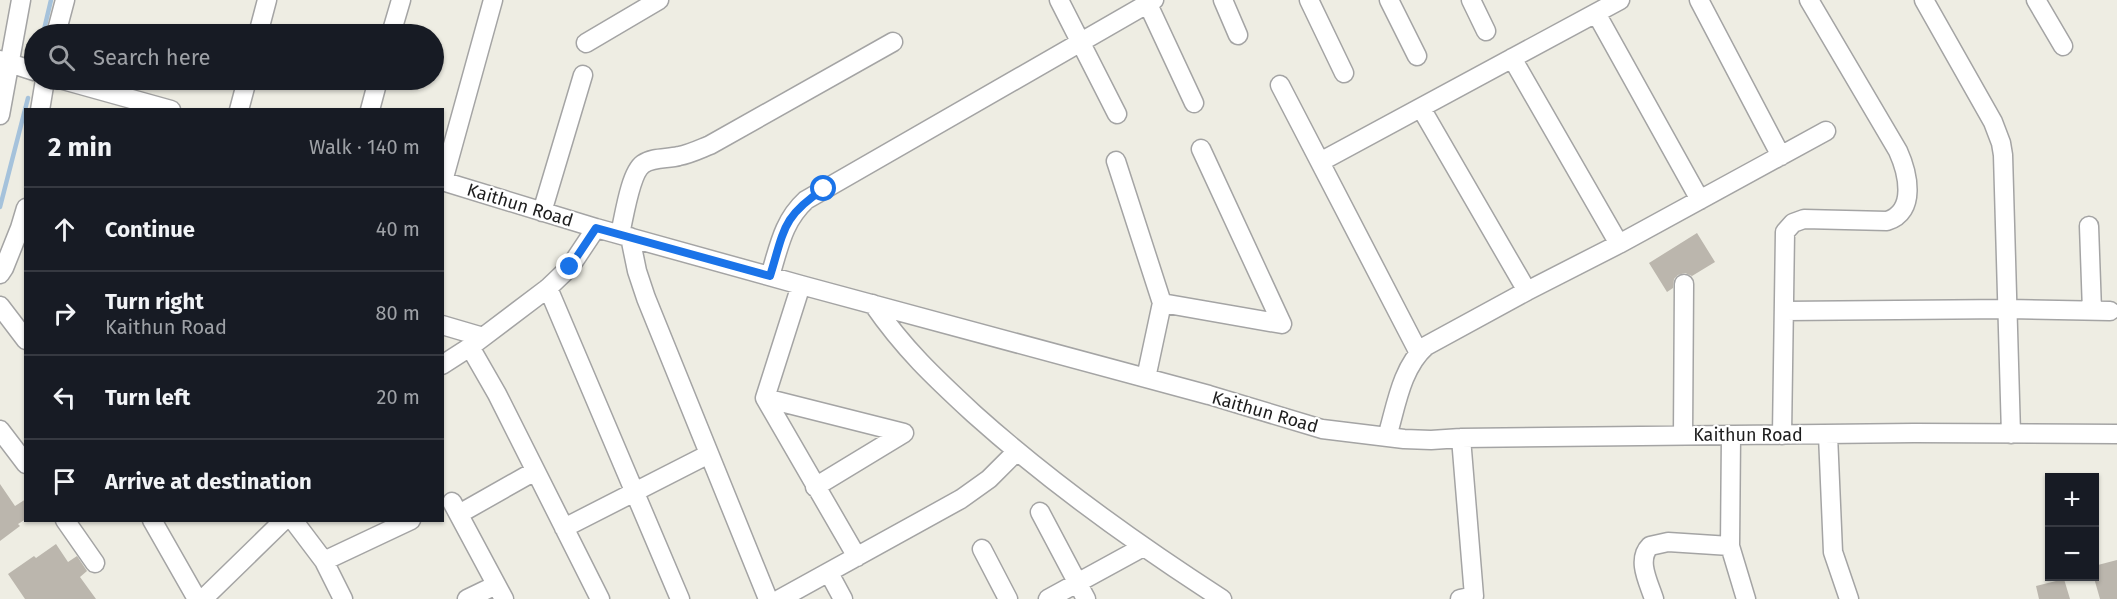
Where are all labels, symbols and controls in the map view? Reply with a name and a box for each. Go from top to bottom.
search box [24,24,444,90]
icon: search [45,41,78,74]
text: Search here [93,44,211,71]
text: 2 min [48,132,112,163]
text: Walk · 140 m [309,135,420,159]
route start [810,175,836,201]
street label: Kaithun Road [464,178,576,232]
icon: ahead [48,213,81,246]
text: Continue [105,216,195,243]
text: 40 m [376,217,420,241]
route end [556,253,582,279]
text: Turn right [105,288,204,315]
icon: right [48,297,81,330]
text: 80 m [375,301,420,325]
text: Kaithun Road [105,315,227,339]
icon: left [48,381,81,414]
text: Turn left [105,384,190,411]
text: 20 m [377,385,420,409]
street label: Kaithun Road [1209,386,1321,438]
street label: Kaithun Road [1693,424,1803,446]
icon: arrive [48,465,81,498]
text: Arrive at destination [105,468,312,495]
map controls [2045,473,2099,581]
button: + [2045,473,2099,527]
button: − [2045,527,2099,581]

